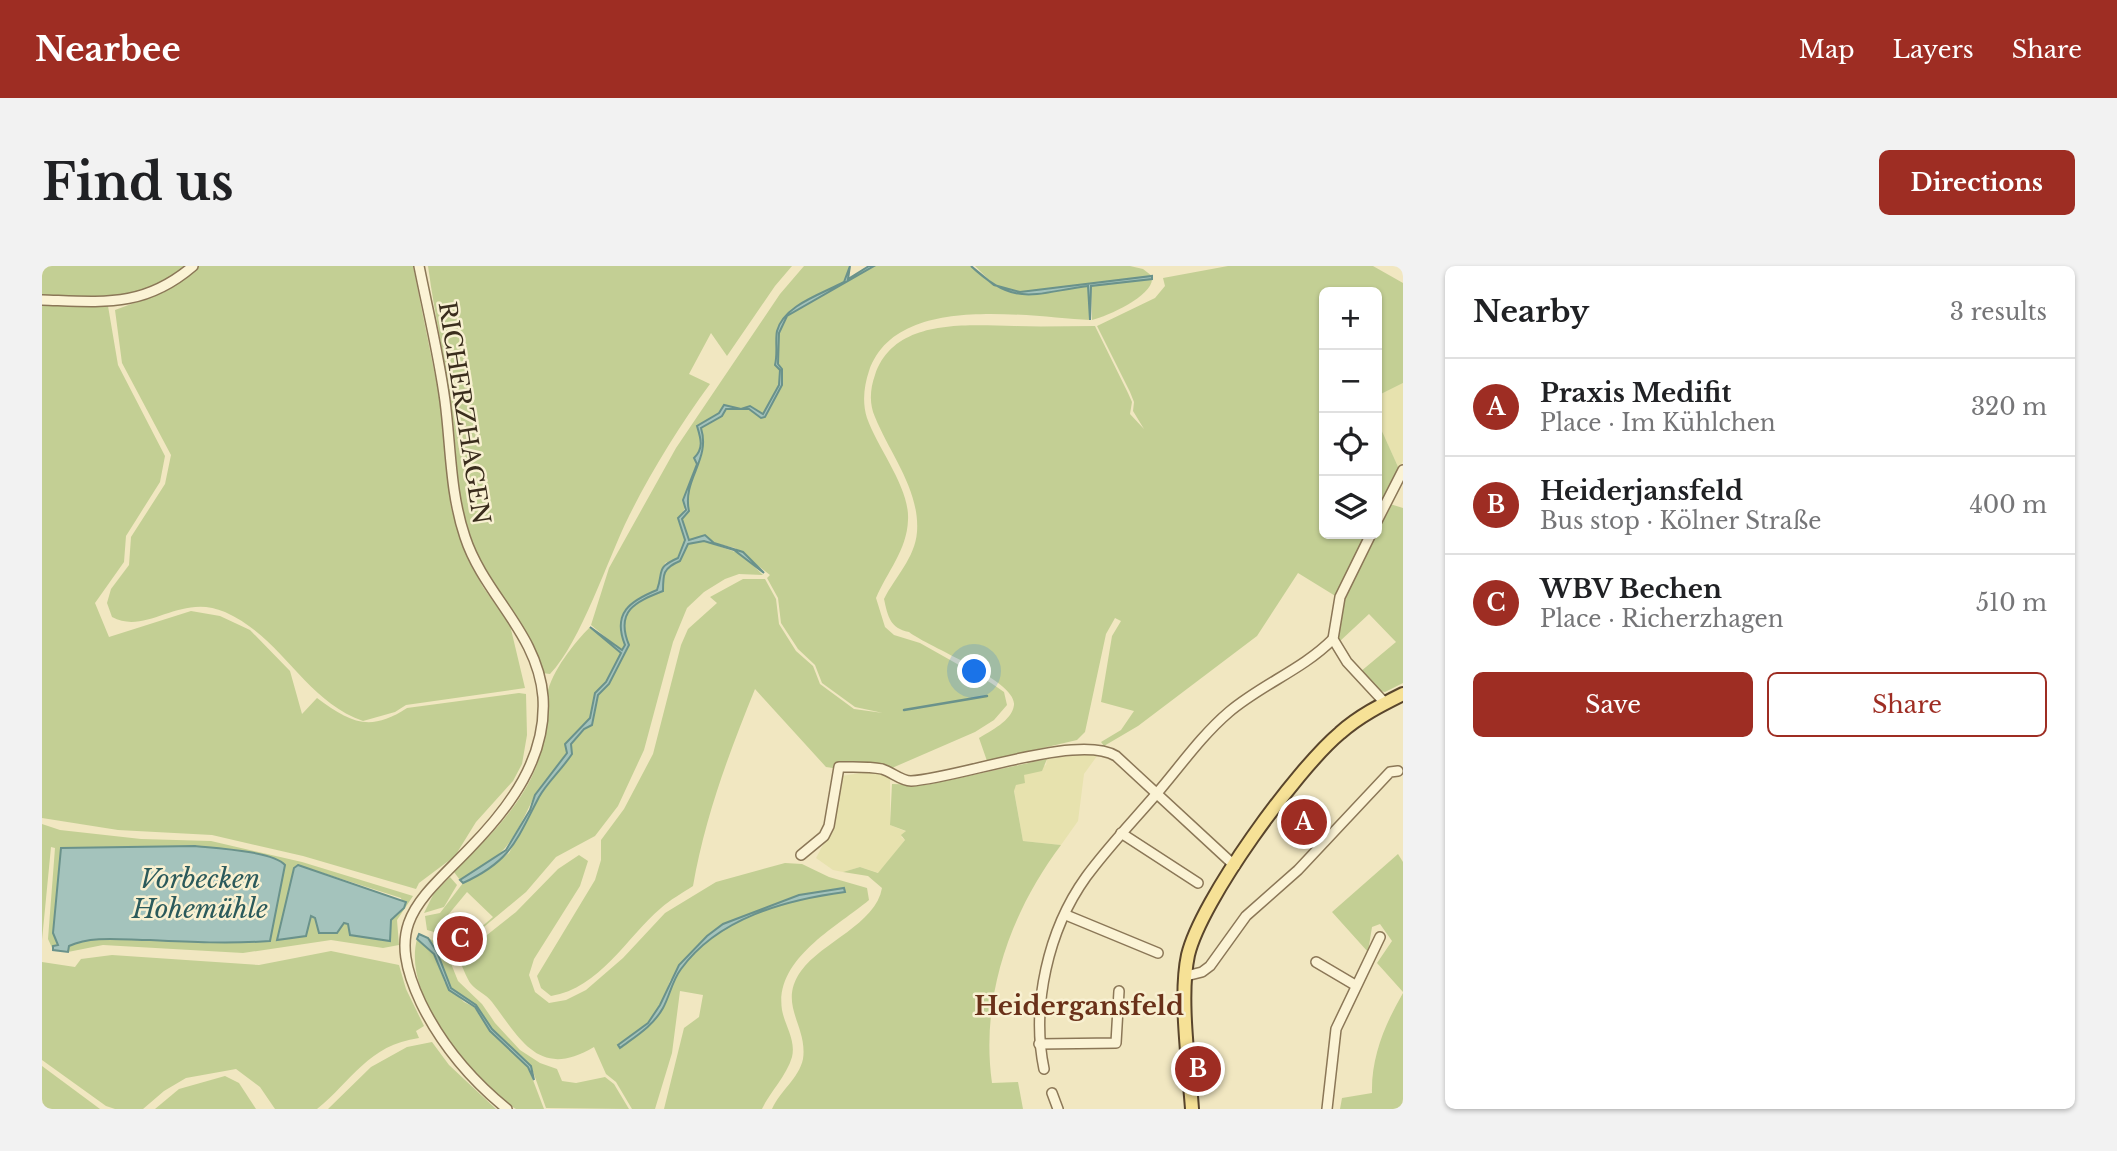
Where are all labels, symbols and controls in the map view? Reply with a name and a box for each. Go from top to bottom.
text: Nearbee [35,29,181,70]
text: Map [1799,35,1855,64]
text: Layers [1893,35,1974,64]
text: Share [2012,35,2082,64]
button: Directions [1879,150,2075,215]
text: Find us [42,152,234,213]
map controls [1319,287,1382,539]
button: + [1319,287,1382,350]
text: Nearby [1473,293,1589,330]
text: 3 results [1950,298,2047,326]
street label: RICHERZHAGEN [433,299,496,526]
button: − [1319,350,1382,413]
text: Praxis Medifit [1540,377,1732,409]
text: A [1487,393,1505,421]
text: 320 m [1971,393,2047,421]
text: Place · Im Kühlchen [1540,409,1776,437]
button: locate [1319,413,1382,476]
text: Heiderjansfeld [1540,475,1743,507]
button: layers [1319,476,1382,539]
text: B [1487,491,1505,519]
text: 400 m [1969,491,2047,519]
text: Bus stop · Kölner Straße [1540,507,1821,535]
text: WBV Bechen [1540,573,1722,605]
text: C [1487,589,1505,617]
text: 510 m [1976,589,2047,617]
text: Place · Richerzhagen [1540,605,1784,633]
your location [957,654,991,688]
button: Save [1473,672,1753,737]
button: Share [1767,672,2047,737]
pin: A [1281,796,1327,848]
water label: Vorbecken Hohemühle [131,863,268,925]
pin: C [437,913,483,965]
district label: Heidergansfeld [974,990,1184,1022]
pin: B [1175,1043,1221,1095]

